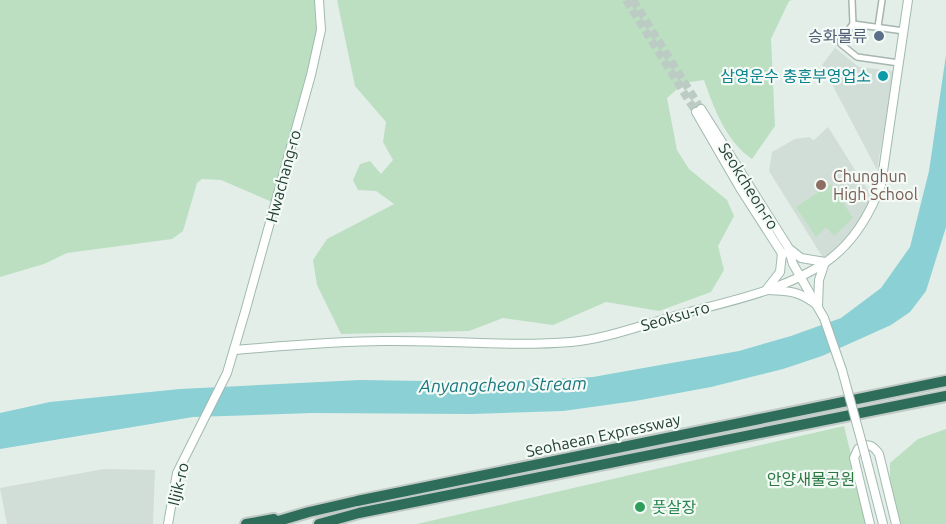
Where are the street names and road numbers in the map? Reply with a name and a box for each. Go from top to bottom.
street label: Hwachang-ro [262,128,304,224]
street label: Seokcheon-ro [715,140,783,232]
street label: Seoksu-ro [638,298,712,334]
street label: Seohaean Expressway [524,410,682,460]
street label: Iljik-ro [164,461,192,507]

